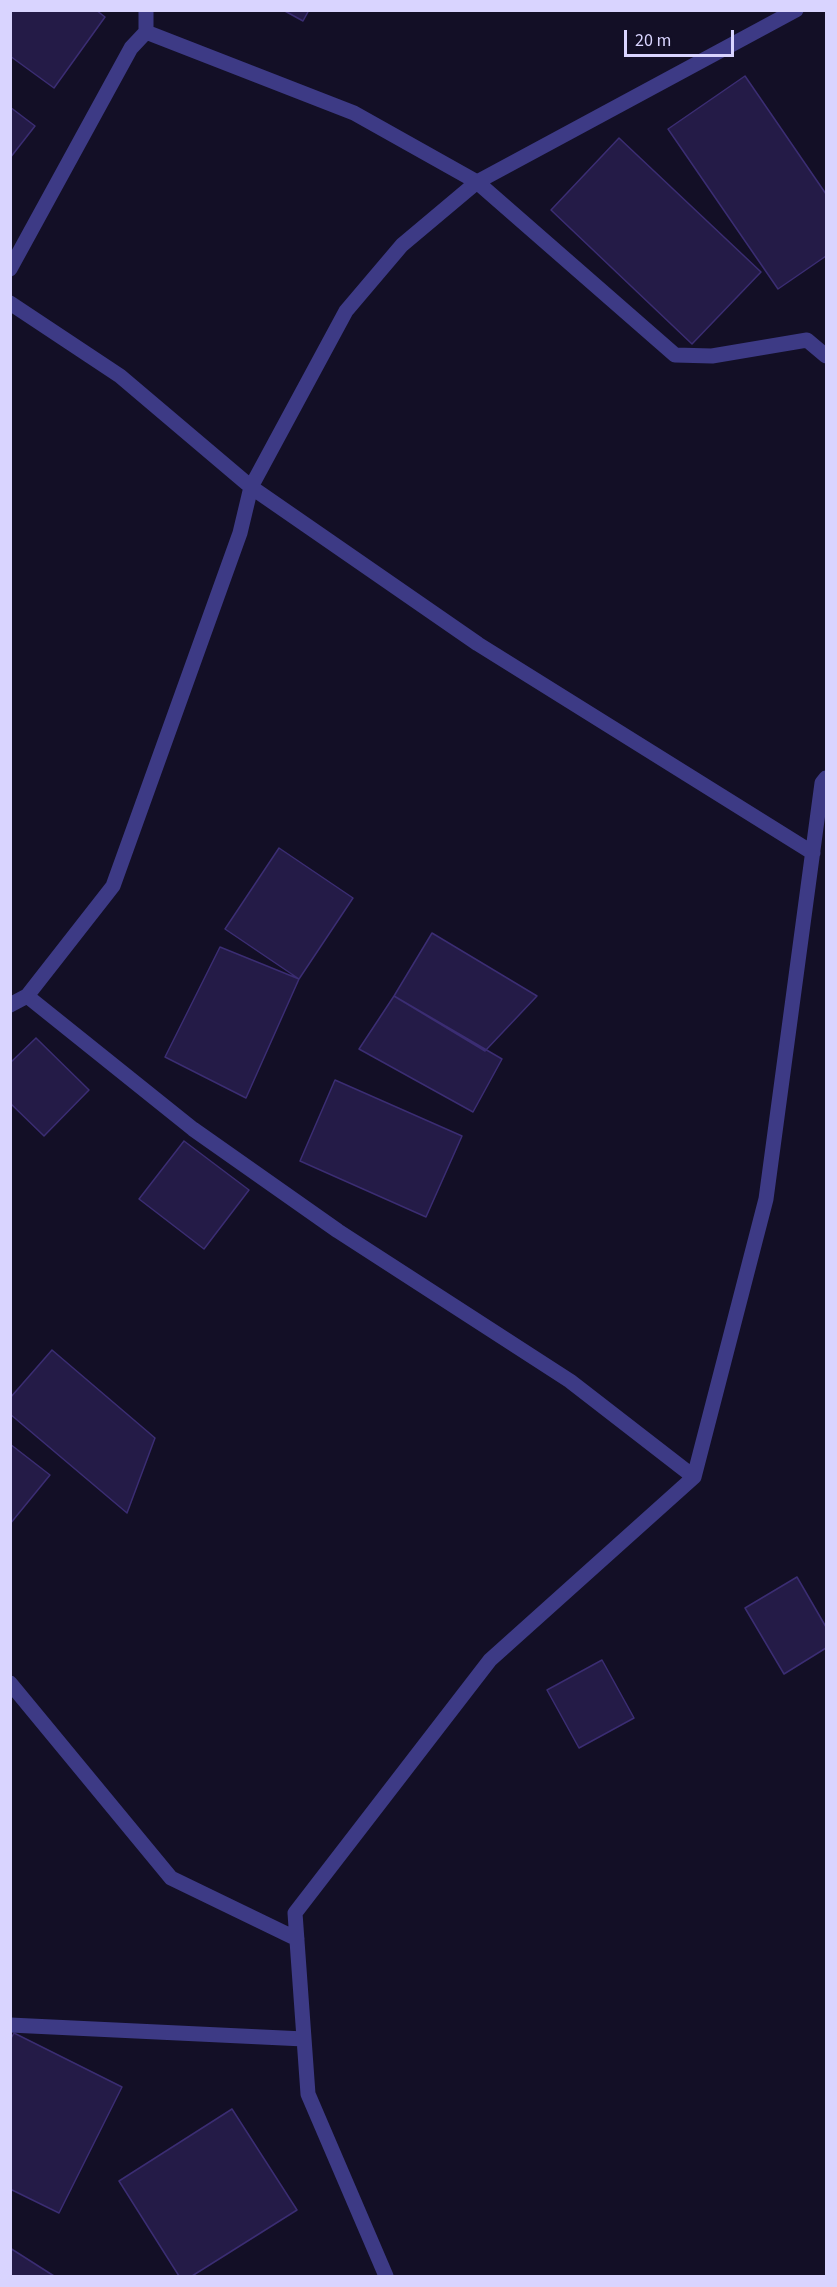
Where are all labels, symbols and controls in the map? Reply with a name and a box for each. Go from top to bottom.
scale bar [627,18,736,56]
text: 20 m [635,28,671,53]

